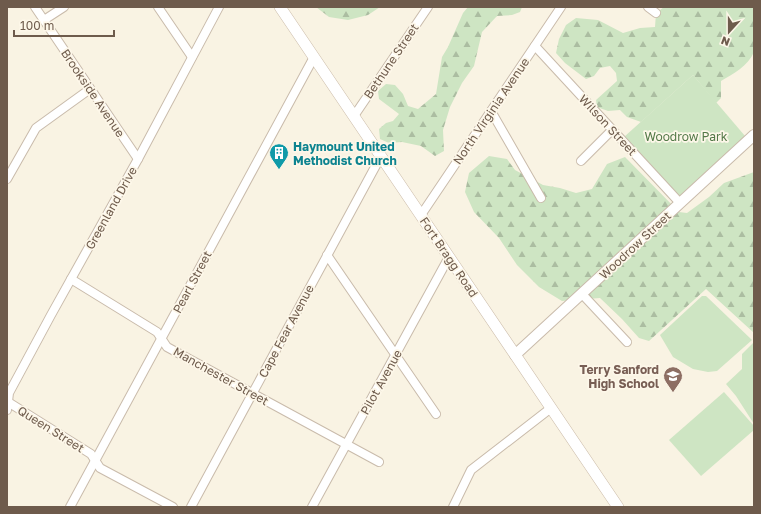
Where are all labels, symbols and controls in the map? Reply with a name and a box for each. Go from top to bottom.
scale bar [14,12,114,38]
north arrow [709,12,749,52]
text: 100 m [20,18,54,33]
street label: Bethune Street [360,20,422,101]
text: N [719,34,731,49]
street label: Brookside Avenue [58,46,128,140]
street label: North Virginia Avenue [450,55,532,167]
street label: Wilson Street [576,91,640,159]
park label: Woodrow Park [644,129,728,144]
place label: Haymount United Methodist Church [293,139,397,168]
building icon: Haymount United Methodist Church [268,142,290,170]
street label: Greenland Drive [82,164,140,252]
street label: Woodrow Street [596,208,674,282]
street label: Fort Bragg Road [417,214,481,300]
street label: Pearl Street [169,248,215,316]
street label: Cape Fear Avenue [255,282,317,380]
street label: Manchester Street [171,344,271,409]
street label: Pilot Avenue [357,347,405,417]
place label: Terry Sanford High School [580,362,659,391]
school or university icon: Terry Sanford High School [662,365,684,393]
street label: Queen Street [15,403,87,456]

